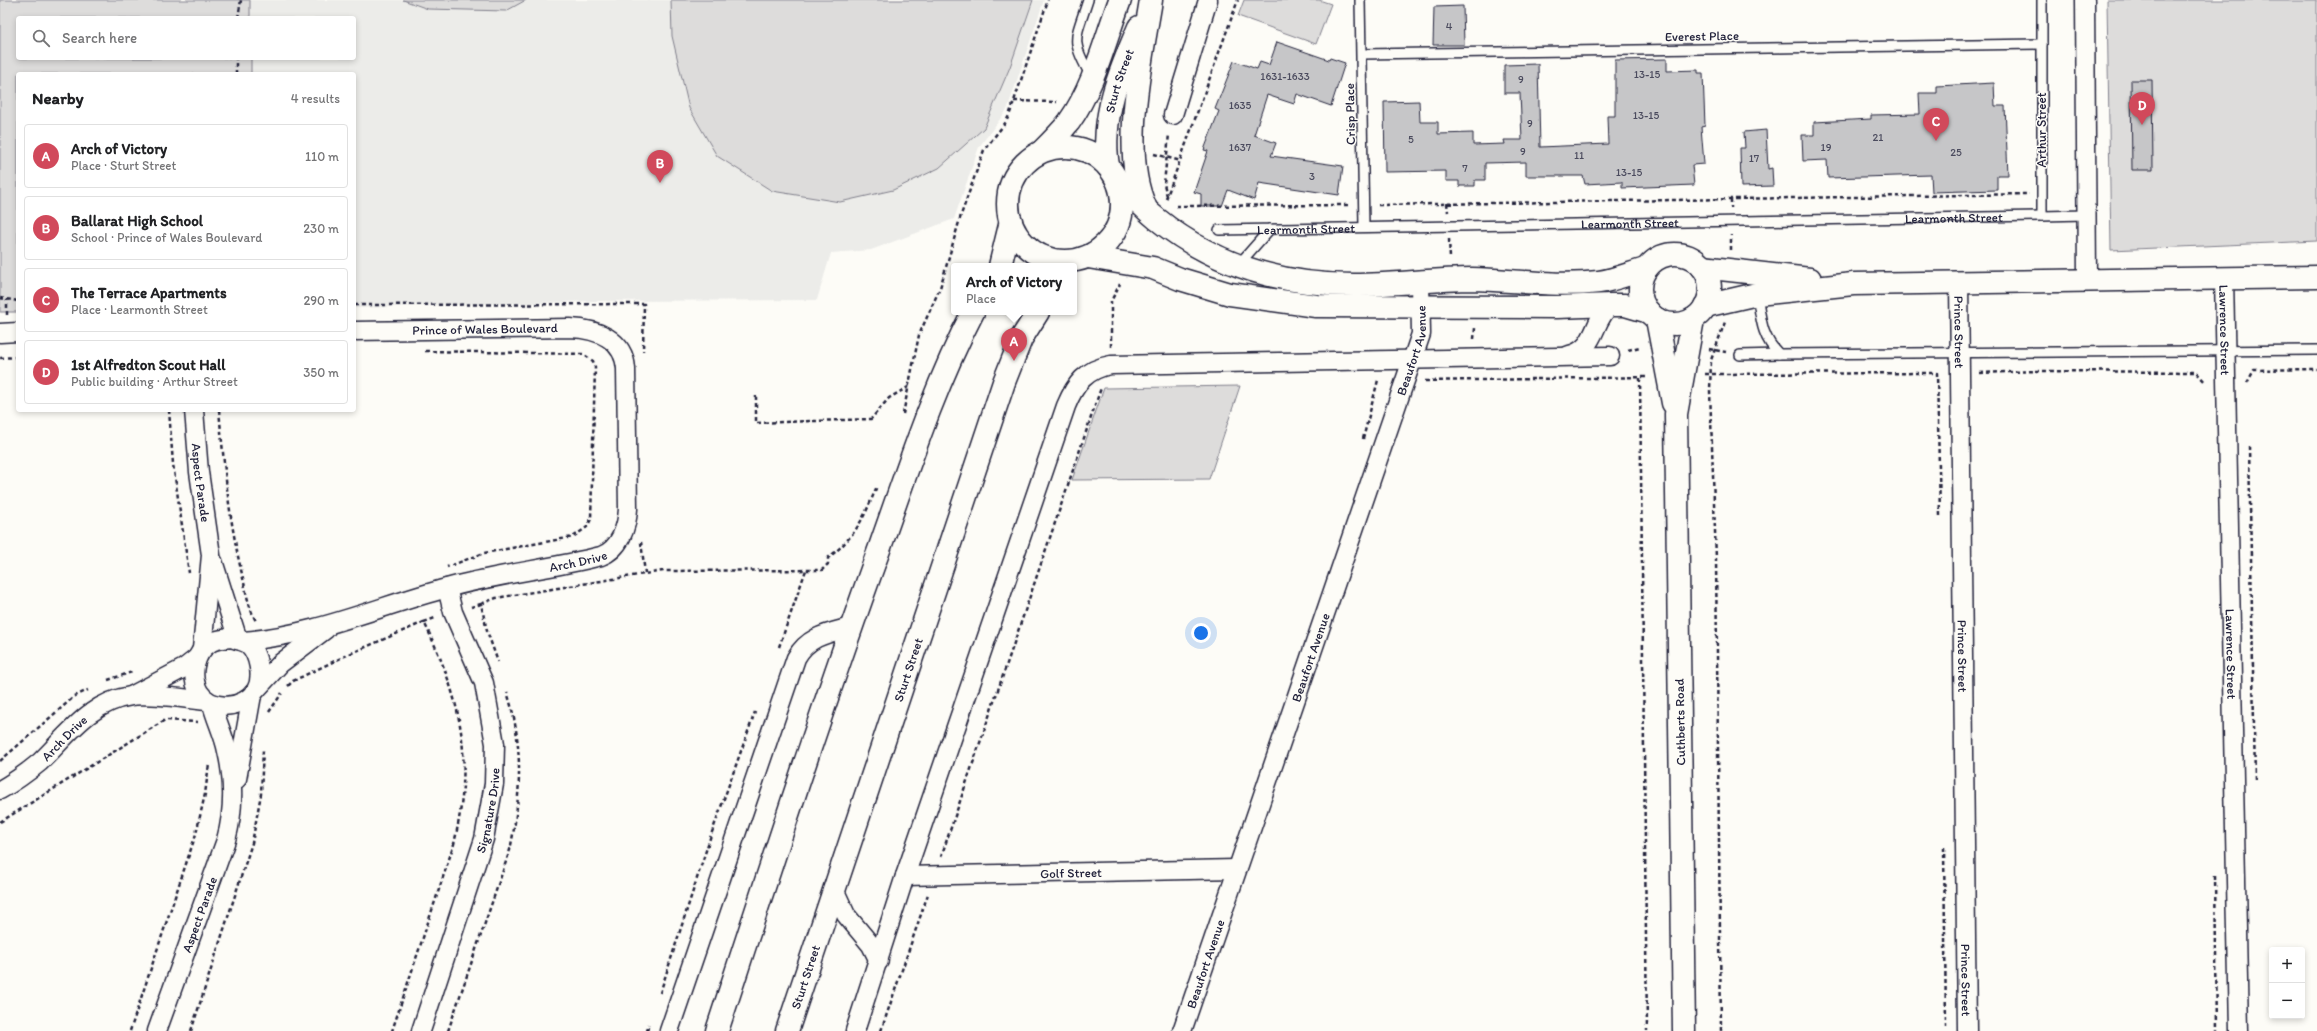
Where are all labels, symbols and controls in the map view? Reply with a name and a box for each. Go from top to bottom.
search box [16,16,356,60]
house number: 4 [1446,20,1453,33]
icon: search [30,27,52,49]
street label: Everest Place [1665,28,1739,44]
text: Search here [62,29,137,47]
street label: Sturt Street [1102,46,1136,114]
house number: 13-15 [1634,68,1660,81]
house number: 1631-1633 [1260,70,1310,83]
house number: 9 [1518,73,1524,86]
street label: Crisp Place [1342,83,1358,145]
text: Nearby [32,88,84,108]
text: 4 results [291,91,340,106]
street label: Arthur Street [2034,92,2049,168]
pin: D [2129,92,2155,125]
house number: 1635 [1229,99,1252,112]
pin: C [1923,108,1949,141]
house number: 13-15 [1633,109,1659,122]
house number: 9 [1527,117,1533,130]
house number: 21 [1873,131,1883,144]
house number: 5 [1408,133,1414,146]
text: Arch of Victory [71,140,167,158]
house number: 1637 [1229,141,1252,154]
house number: 19 [1821,141,1832,154]
house number: 9 [1520,145,1526,158]
house number: 25 [1950,146,1962,159]
text: A [42,149,50,164]
text: 110 m [305,149,339,164]
house number: 11 [1574,149,1584,162]
pin: B [647,150,673,183]
house number: 17 [1749,152,1760,165]
text: Place · Sturt Street [71,158,176,173]
house number: 7 [1462,162,1468,175]
house number: 13-15 [1616,166,1642,179]
house number: 3 [1309,170,1315,183]
street label: Learmonth Street [1905,209,2003,226]
text: Ballarat High School [71,212,203,230]
street label: Learmonth Street [1581,215,1679,231]
street label: Learmonth Street [1257,220,1355,237]
text: B [42,221,50,236]
text: 230 m [303,221,339,236]
text: School · Prince of Wales Boulevard [71,230,262,245]
popup [951,263,1077,315]
text: Arch of Victory [966,273,1062,291]
text: The Terrace Apartments [71,284,227,302]
street label: Lawrence Street [2217,285,2233,376]
text: Place [966,291,996,306]
text: C [42,293,50,308]
text: 290 m [303,293,339,308]
street label: Prince Street [1952,296,1967,368]
text: Place · Learmonth Street [71,302,208,317]
street label: Beaufort Avenue [1393,305,1429,397]
street label: Prince of Wales Boulevard [412,320,558,338]
pin: A [1001,328,1027,361]
text: 1st Alfredton Scout Hall [71,356,225,374]
text: D [42,365,50,380]
text: 350 m [303,365,339,380]
text: Public building · Arthur Street [71,374,238,389]
street label: Aspect Parade [189,443,214,523]
street label: Arch Drive [548,547,609,574]
street label: Lawrence Street [2223,608,2240,700]
street label: Beaufort Avenue [1288,611,1332,704]
street label: Prince Street [1955,620,1971,692]
your location [1191,623,1211,643]
street label: Sturt Street [890,636,926,704]
street label: Cuthberts Road [1672,678,1688,766]
street label: Arch Drive [38,712,90,764]
street label: Signature Drive [472,768,502,855]
street label: Golf Street [1040,864,1102,881]
street label: Aspect Parade [179,874,220,954]
street label: Beaufort Avenue [1183,917,1227,1010]
street label: Sturt Street [787,943,823,1011]
street label: Prince Street [1959,944,1974,1016]
map controls [2269,947,2305,1019]
button: + [2269,947,2305,983]
button: − [2269,983,2305,1019]

